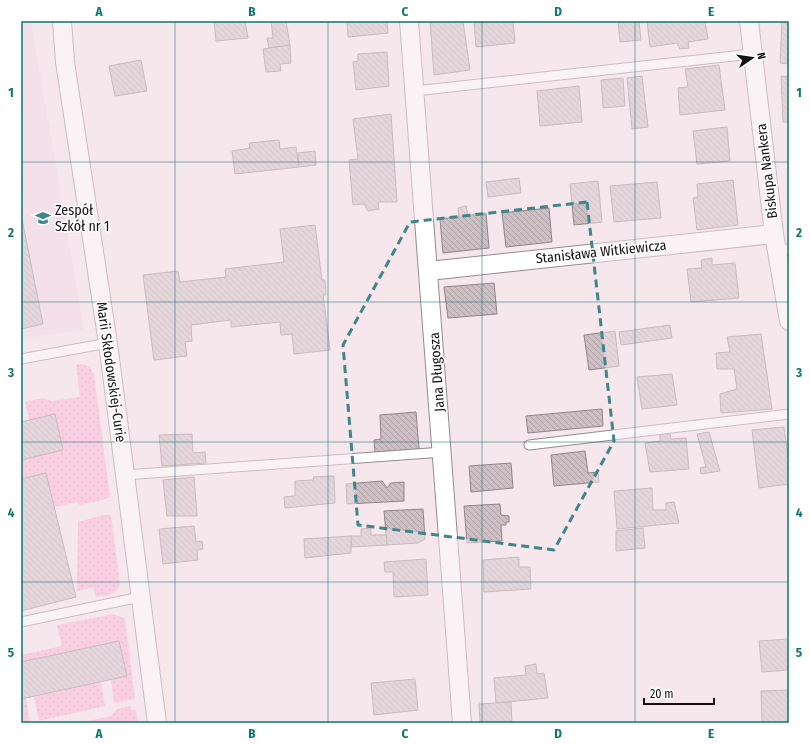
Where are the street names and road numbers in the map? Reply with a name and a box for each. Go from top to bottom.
street label: Biskupa Nankera [753,122,781,220]
street label: Stanisława Witkiewicza [535,237,667,267]
street label: Marii Skłodowskiej-Curie [93,301,129,443]
street label: Jana Długosza [426,332,448,412]

